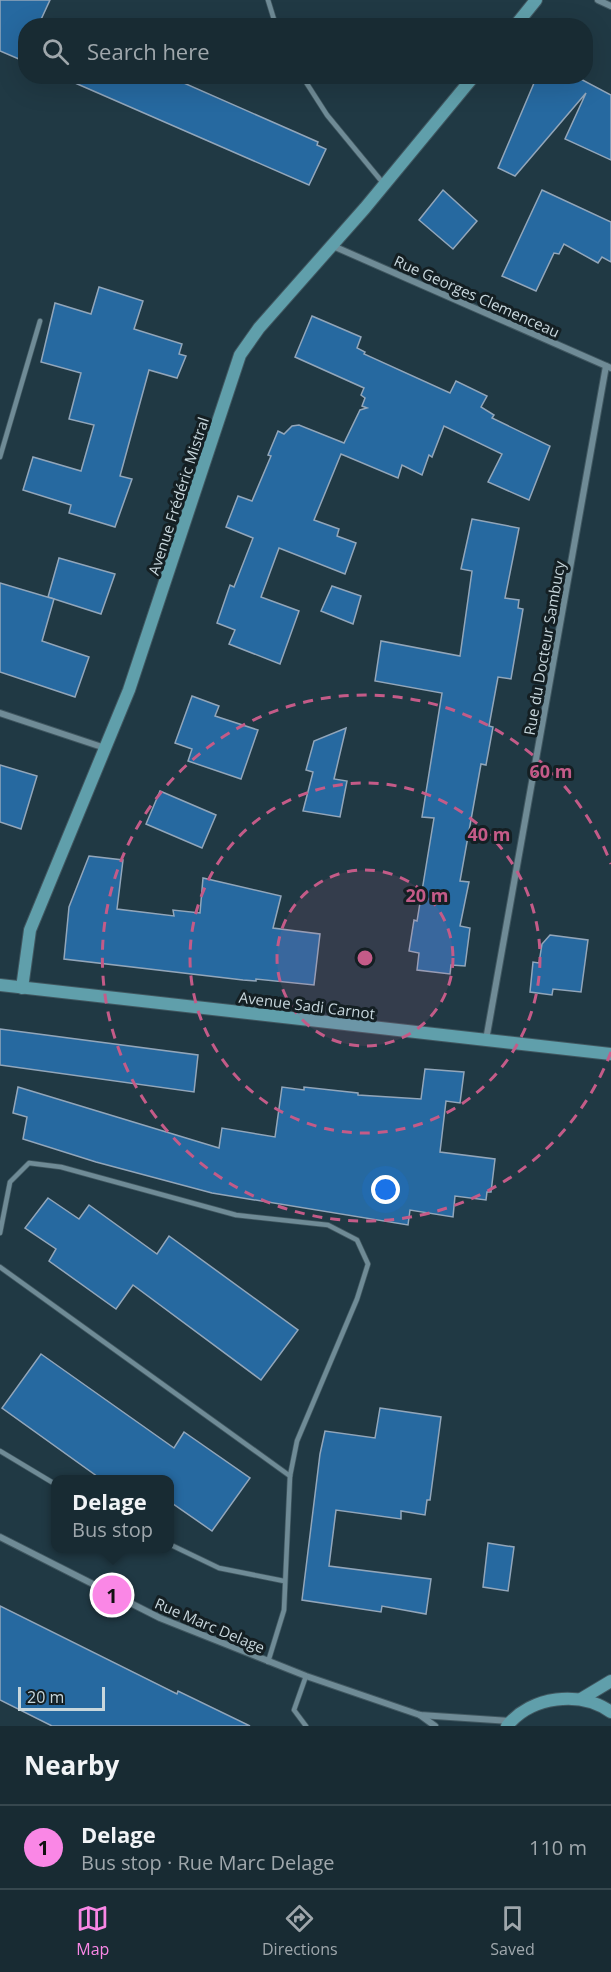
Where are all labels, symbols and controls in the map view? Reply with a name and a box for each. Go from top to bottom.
search box [18,18,593,84]
icon: search [39,35,72,68]
text: Search here [87,36,210,66]
street label: Rue Georges Clemenceau [391,250,563,342]
street label: Avenue Frédéric Mistral [143,414,213,578]
street label: Rue du Docteur Sambucy [519,559,569,737]
text: 60 m [530,759,572,783]
text: 40 m [468,822,510,846]
text: 20 m [406,883,448,907]
centre of rings [355,948,375,968]
street label: Avenue Sadi Carnot [238,987,376,1023]
your location [371,1175,400,1204]
popup [51,1475,174,1553]
text: Delage [72,1486,147,1516]
text: Bus stop [72,1516,153,1543]
pin: 1 [92,1572,132,1618]
street label: Rue Marc Delage [152,1593,268,1657]
scale bar [18,1684,105,1712]
text: 20 m [27,1686,64,1708]
text: Nearby [24,1747,119,1783]
text: Delage [81,1819,156,1849]
text: 1 [38,1834,49,1861]
text: 110 m [529,1834,587,1861]
text: Bus stop · Rue Marc Delage [81,1849,335,1876]
tab: Map [76,1902,109,1960]
tab: Directions [262,1902,338,1960]
tab: Saved [490,1902,535,1960]

